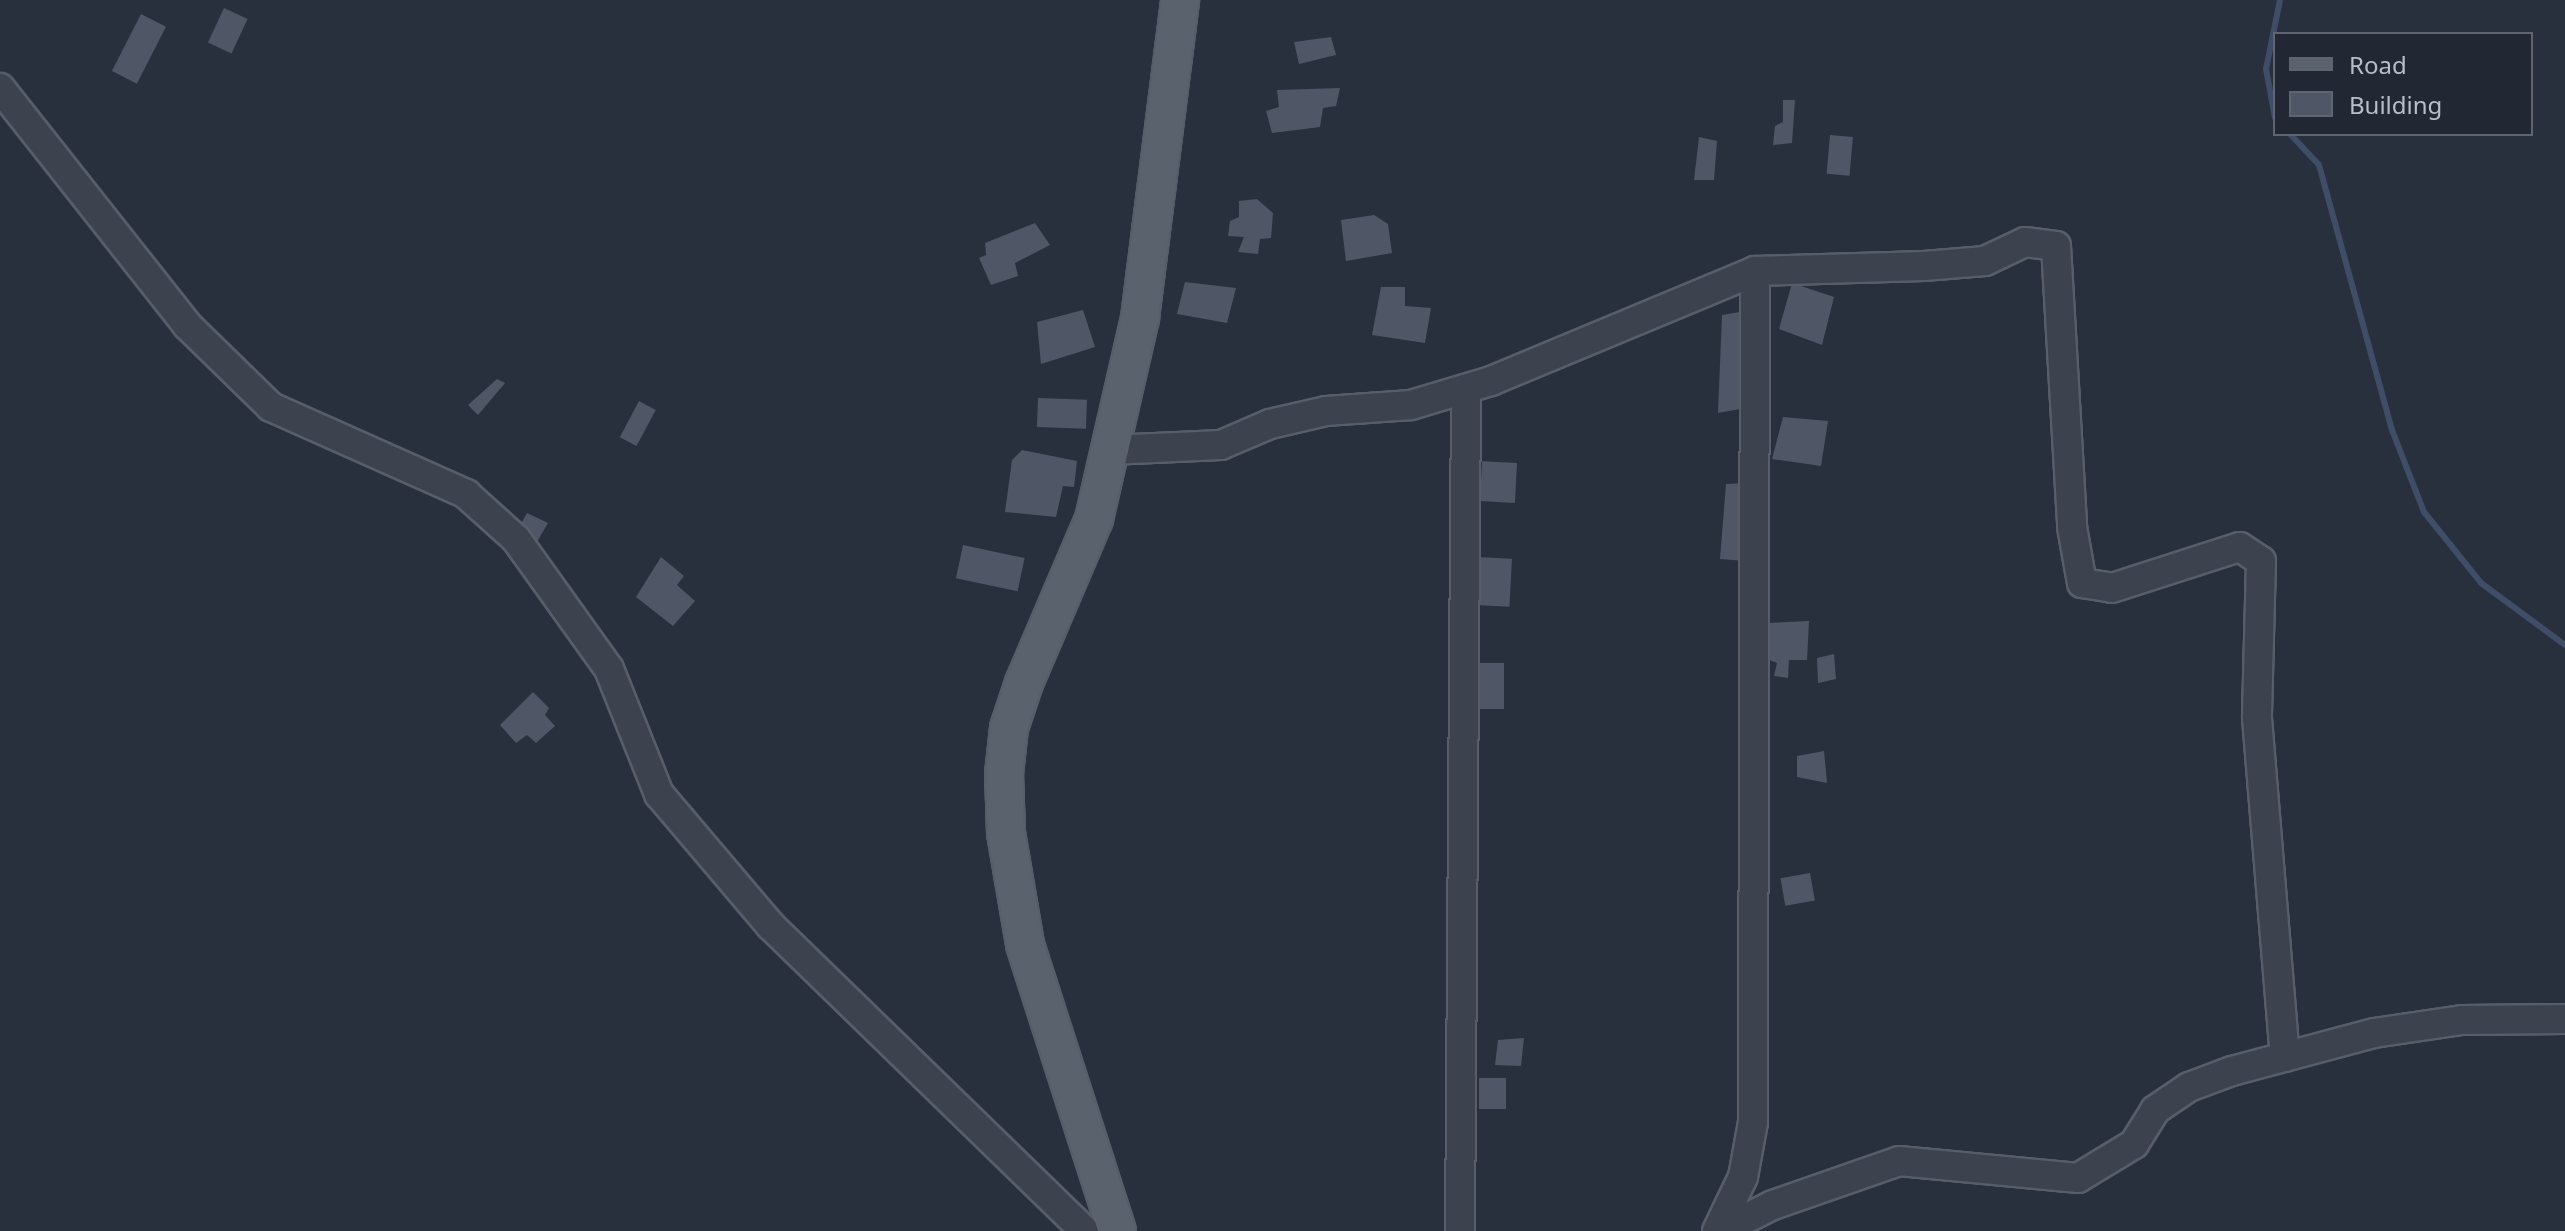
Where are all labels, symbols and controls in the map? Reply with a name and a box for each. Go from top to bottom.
legend [2273,32,2533,136]
text: Road [2349,48,2407,81]
text: Building [2349,88,2442,121]

